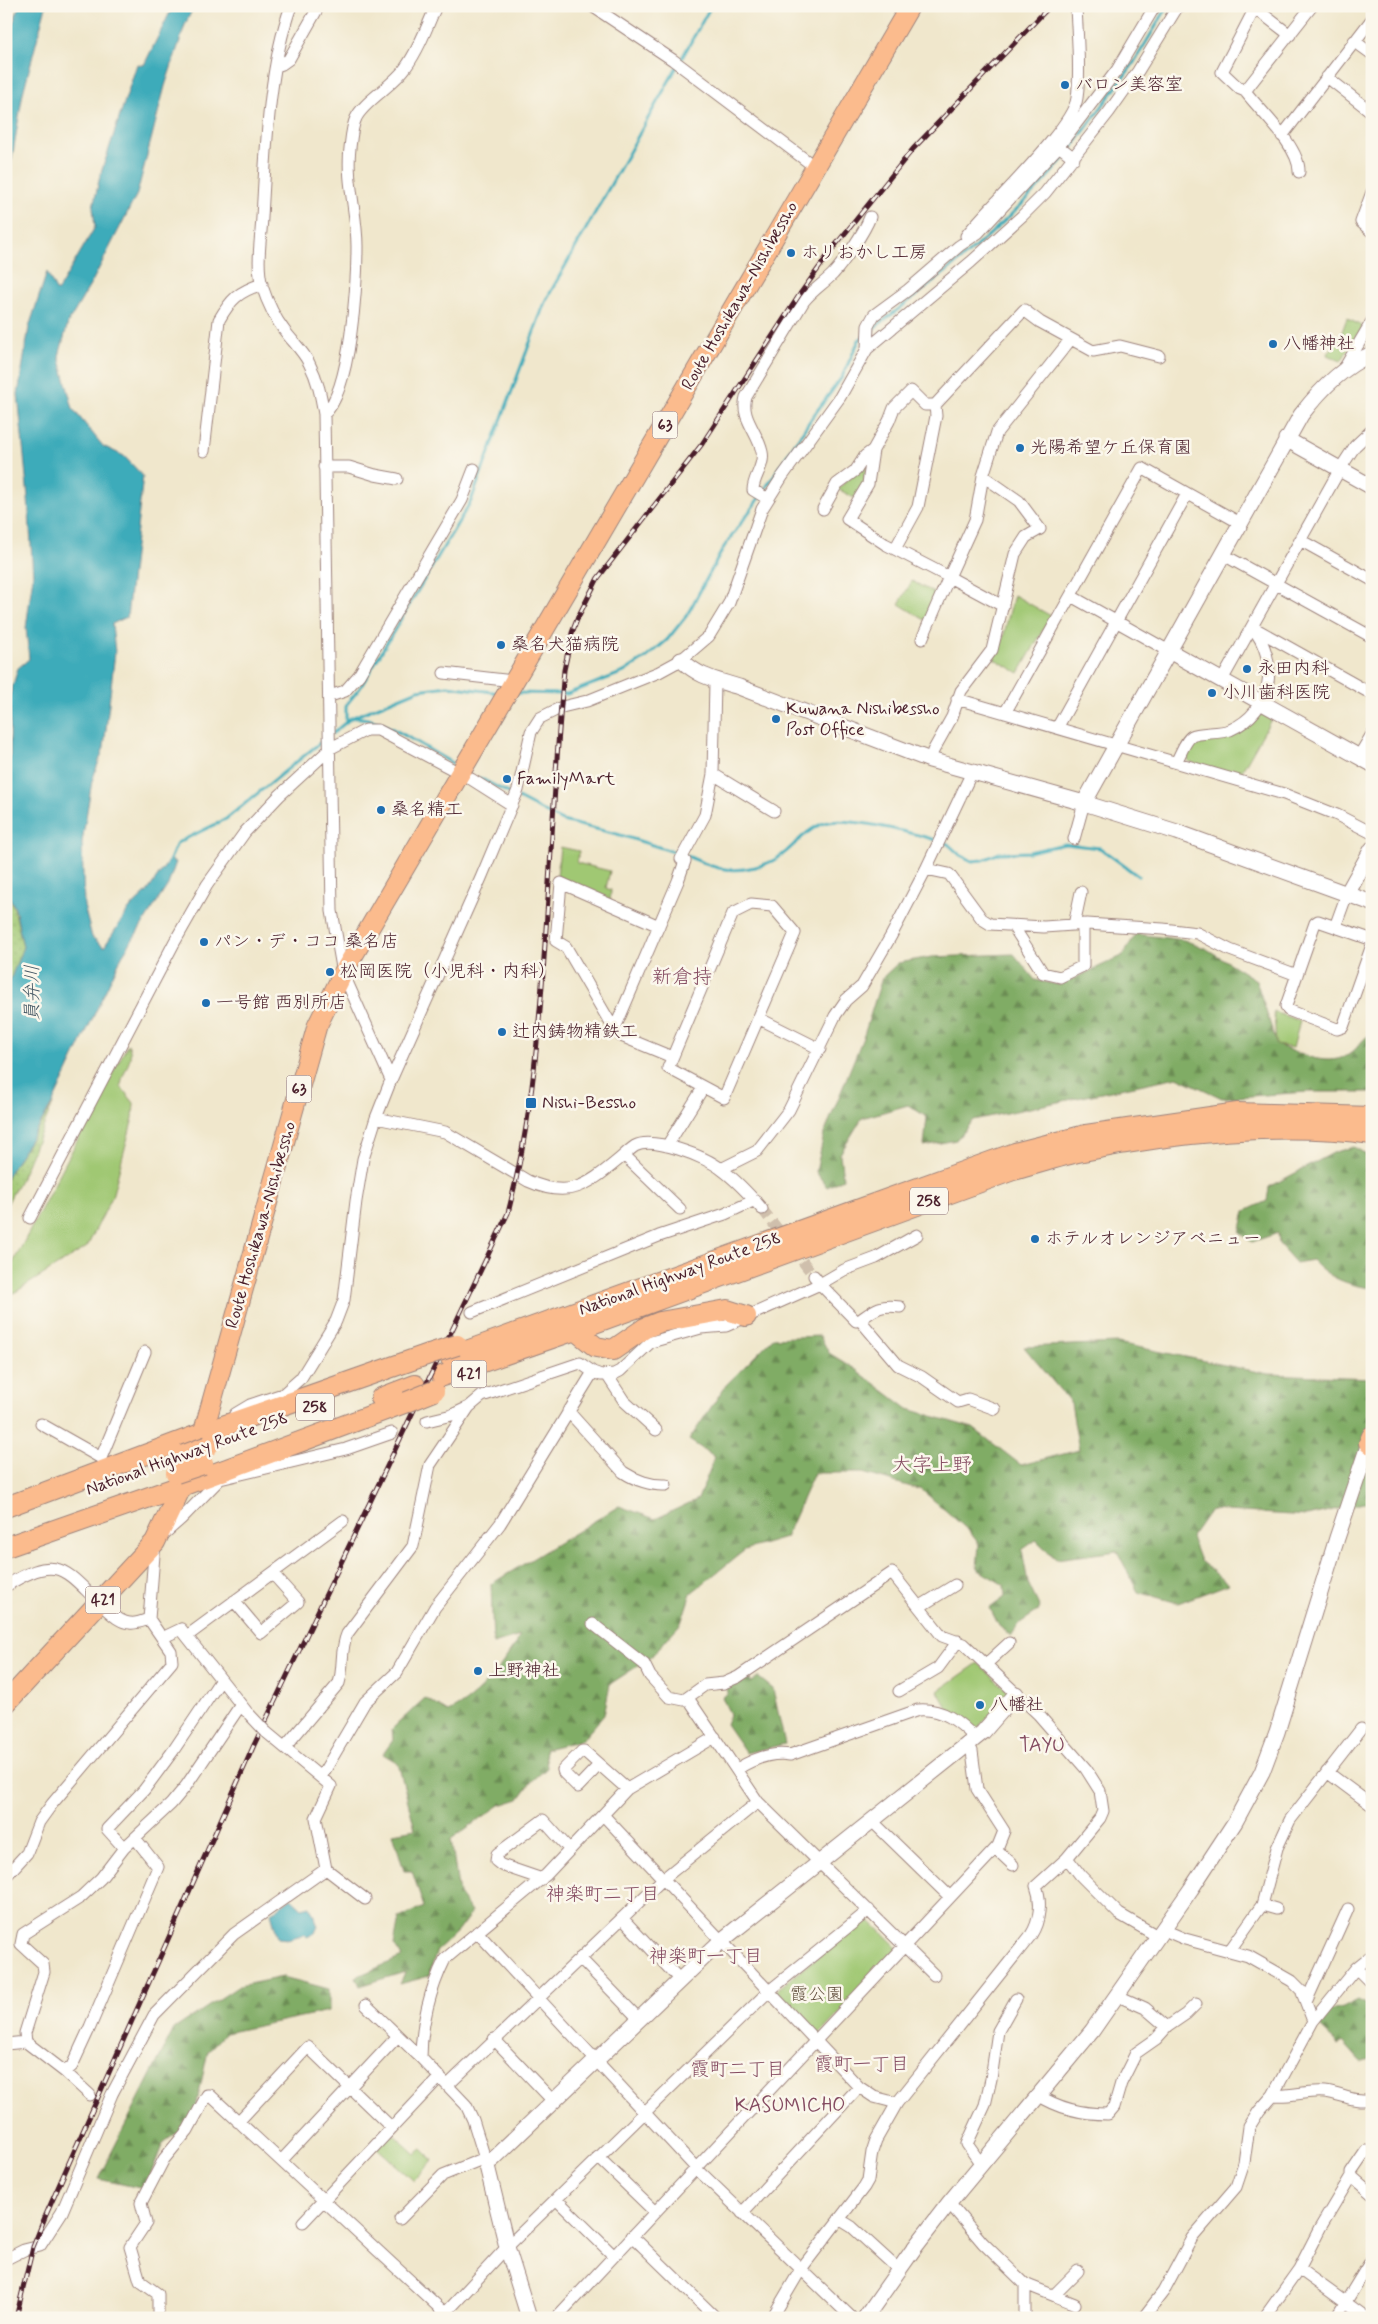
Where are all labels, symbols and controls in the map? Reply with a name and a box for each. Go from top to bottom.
place label: バロン美容室 [1075,73,1183,97]
marker: バロン美容室 [1059,79,1071,91]
street label: Route Hoshikawa-Nishibessho [676,197,804,395]
place label: ホリおかし工房 [801,241,927,265]
marker: ホリおかし工房 [785,247,797,259]
place label: 八幡神社 [1283,332,1355,356]
marker: 八幡神社 [1267,338,1279,350]
road number: 63 [652,412,678,438]
place label: 光陽希望ケ丘保育園 [1030,436,1192,460]
marker: 光陽希望ケ丘保育園 [1014,442,1026,454]
place label: 桑名犬猫病院 [511,633,619,657]
marker: 桑名犬猫病院 [495,639,507,651]
place label: 永田内科 [1257,657,1329,681]
marker: 永田内科 [1241,663,1253,675]
place label: 小川歯科医院 [1222,681,1330,705]
marker: 小川歯科医院 [1206,687,1218,699]
place label: Kuwana Nishibessho Post Office [786,697,940,742]
marker: Kuwana Nishibessho Post Office [770,713,782,725]
place label: FamilyMart [517,767,616,791]
marker: FamilyMart [501,773,513,785]
place label: 桑名精工 [391,798,463,822]
marker: 桑名精工 [375,804,387,816]
place label: パン・デ・ココ 桑名店 [214,930,399,954]
marker: パン・デ・ココ 桑名店 [198,936,210,948]
place label: 松岡医院（小児科・内科） [340,960,556,984]
water label: 員弁川 [20,964,45,1022]
district label: 新倉持 [652,964,712,991]
marker: 松岡医院（小児科・内科） [324,966,336,978]
place label: 一号館 西別所店 [216,991,347,1015]
marker: 一号館 西別所店 [200,997,212,1009]
place label: 辻内鋳物精鉄工 [512,1020,638,1044]
marker: 辻内鋳物精鉄工 [496,1026,508,1038]
road number: 63 [286,1076,312,1102]
place label: Nishi-Bessho [542,1091,636,1115]
marker: Nishi-Bessho [524,1096,538,1110]
street label: Route Hoshikawa-Nishibessho [220,1119,302,1331]
road number: 258 [910,1188,948,1214]
street label: National Highway Route 258 [575,1226,785,1322]
place label: ホテルオレンジアベニュー [1045,1227,1261,1251]
marker: ホテルオレンジアベニュー [1029,1233,1041,1245]
road number: 421 [452,1360,486,1388]
road number: 258 [296,1394,334,1420]
street label: National Highway Route 258 [82,1406,292,1502]
district label: 大字上野 [892,1452,972,1479]
road number: 421 [86,1586,120,1614]
place label: 上野神社 [488,1659,560,1683]
marker: 上野神社 [472,1665,484,1677]
place label: 八幡社 [990,1693,1044,1717]
marker: 八幡社 [974,1699,986,1711]
district label: TAYU [1019,1732,1065,1759]
district label: 神楽町二丁目 [546,1882,660,1907]
district label: 神楽町一丁目 [649,1944,763,1969]
park label: 霞公園 [790,1983,844,2007]
district label: 霞町一丁目 [814,2052,910,2077]
district label: 霞町二丁目 [690,2057,786,2082]
district label: KASUMICHO [734,2092,846,2119]

